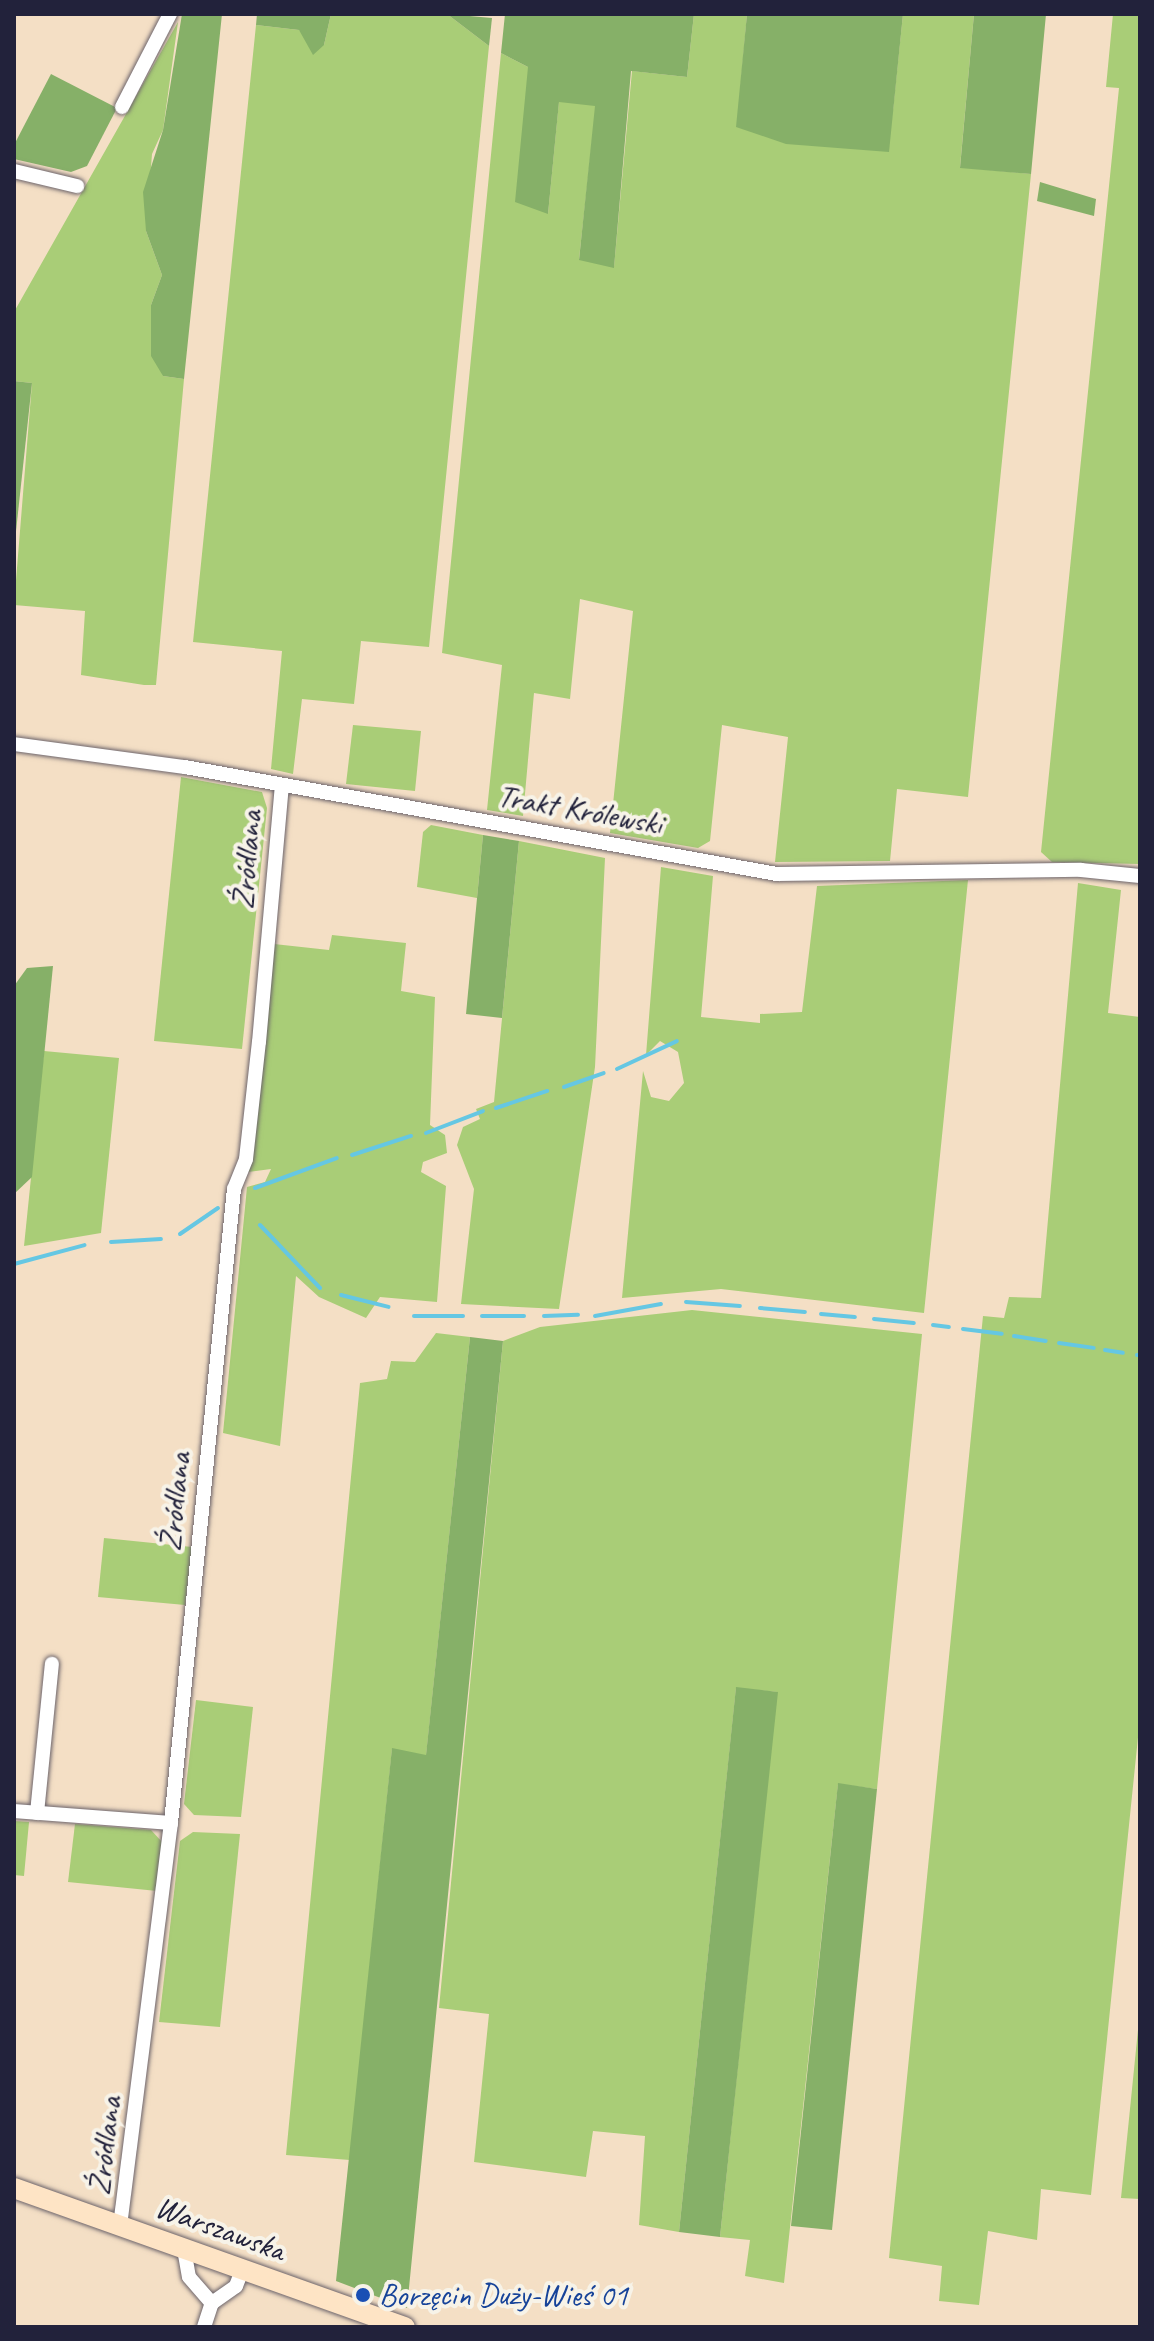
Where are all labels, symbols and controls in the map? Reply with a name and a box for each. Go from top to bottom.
street label: Trakt Królewski [494,777,666,843]
street label: Źródlana [224,809,270,911]
street label: Źródlana [151,1451,199,1553]
street label: Źródlana [80,2095,130,2197]
street label: Warszawska [150,2188,290,2270]
place label: Borzęcin Duży-Wieś 01 [379,2276,628,2314]
marker: Borzęcin Duży-Wieś 01 [354,2286,372,2304]

